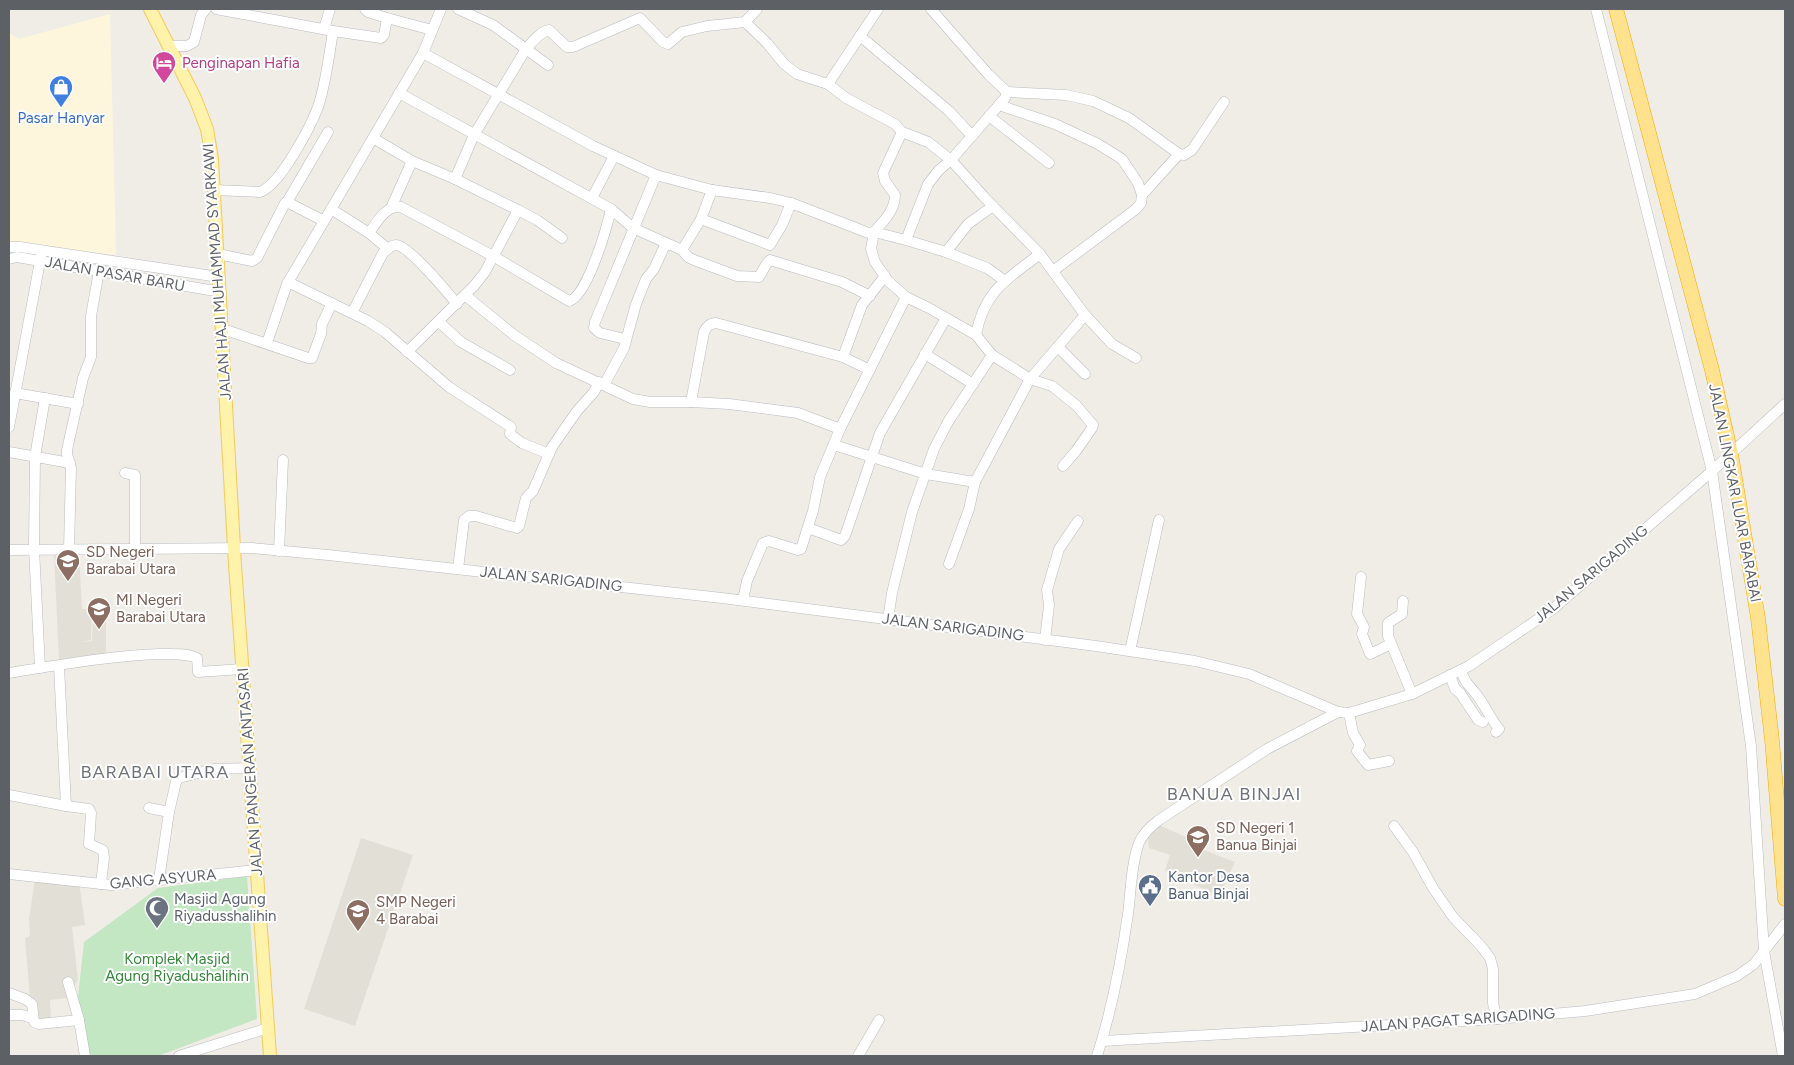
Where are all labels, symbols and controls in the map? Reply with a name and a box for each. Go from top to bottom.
hotel icon: Penginapan Hafia [151,50,177,84]
place label: Penginapan Hafia [182,54,300,72]
shop icon: Pasar Hanyar [48,74,74,108]
place label: Pasar Hanyar [17,109,105,127]
street label: JALAN HAJI MUHAMMAD SYARKAWI [199,143,235,401]
street label: JALAN PASAR BARU [44,253,186,295]
street label: JALAN LINGKAR LUAR BARABAI [1705,382,1765,604]
street label: JALAN SARIGADING [1531,521,1651,627]
place label: SD Negeri Barabai Utara [86,543,176,578]
school or university icon: SD Negeri Barabai Utara [55,548,81,582]
street label: JALAN SARIGADING [479,563,623,595]
place label: MI Negeri Barabai Utara [116,591,206,626]
school or university icon: MI Negeri Barabai Utara [86,596,112,630]
street label: JALAN SARIGADING [881,609,1025,645]
street label: JALAN PANGERAN ANTASARI [234,667,266,877]
district label: BARABAI UTARA [80,761,230,783]
district label: BANUA BINJAI [1167,783,1301,805]
place label: SD Negeri 1 Banua Binjai [1216,819,1297,854]
school or university icon: SD Negeri 1 Banua Binjai [1185,824,1211,858]
street label: GANG ASYURA [109,865,217,893]
place label: Kantor Desa Banua Binjai [1168,868,1249,903]
public building icon: Kantor Desa Banua Binjai [1137,873,1163,907]
place label: Masjid Agung Riyadusshalihin [174,890,276,925]
place label: SMP Negeri 4 Barabai [376,893,456,928]
mosque icon: Masjid Agung Riyadusshalihin [144,895,170,929]
school or university icon: SMP Negeri 4 Barabai [345,898,371,932]
park label: Komplek Masjid Agung Riyadushalihin [105,950,249,985]
street label: JALAN PAGAT SARIGADING [1360,1004,1556,1036]

